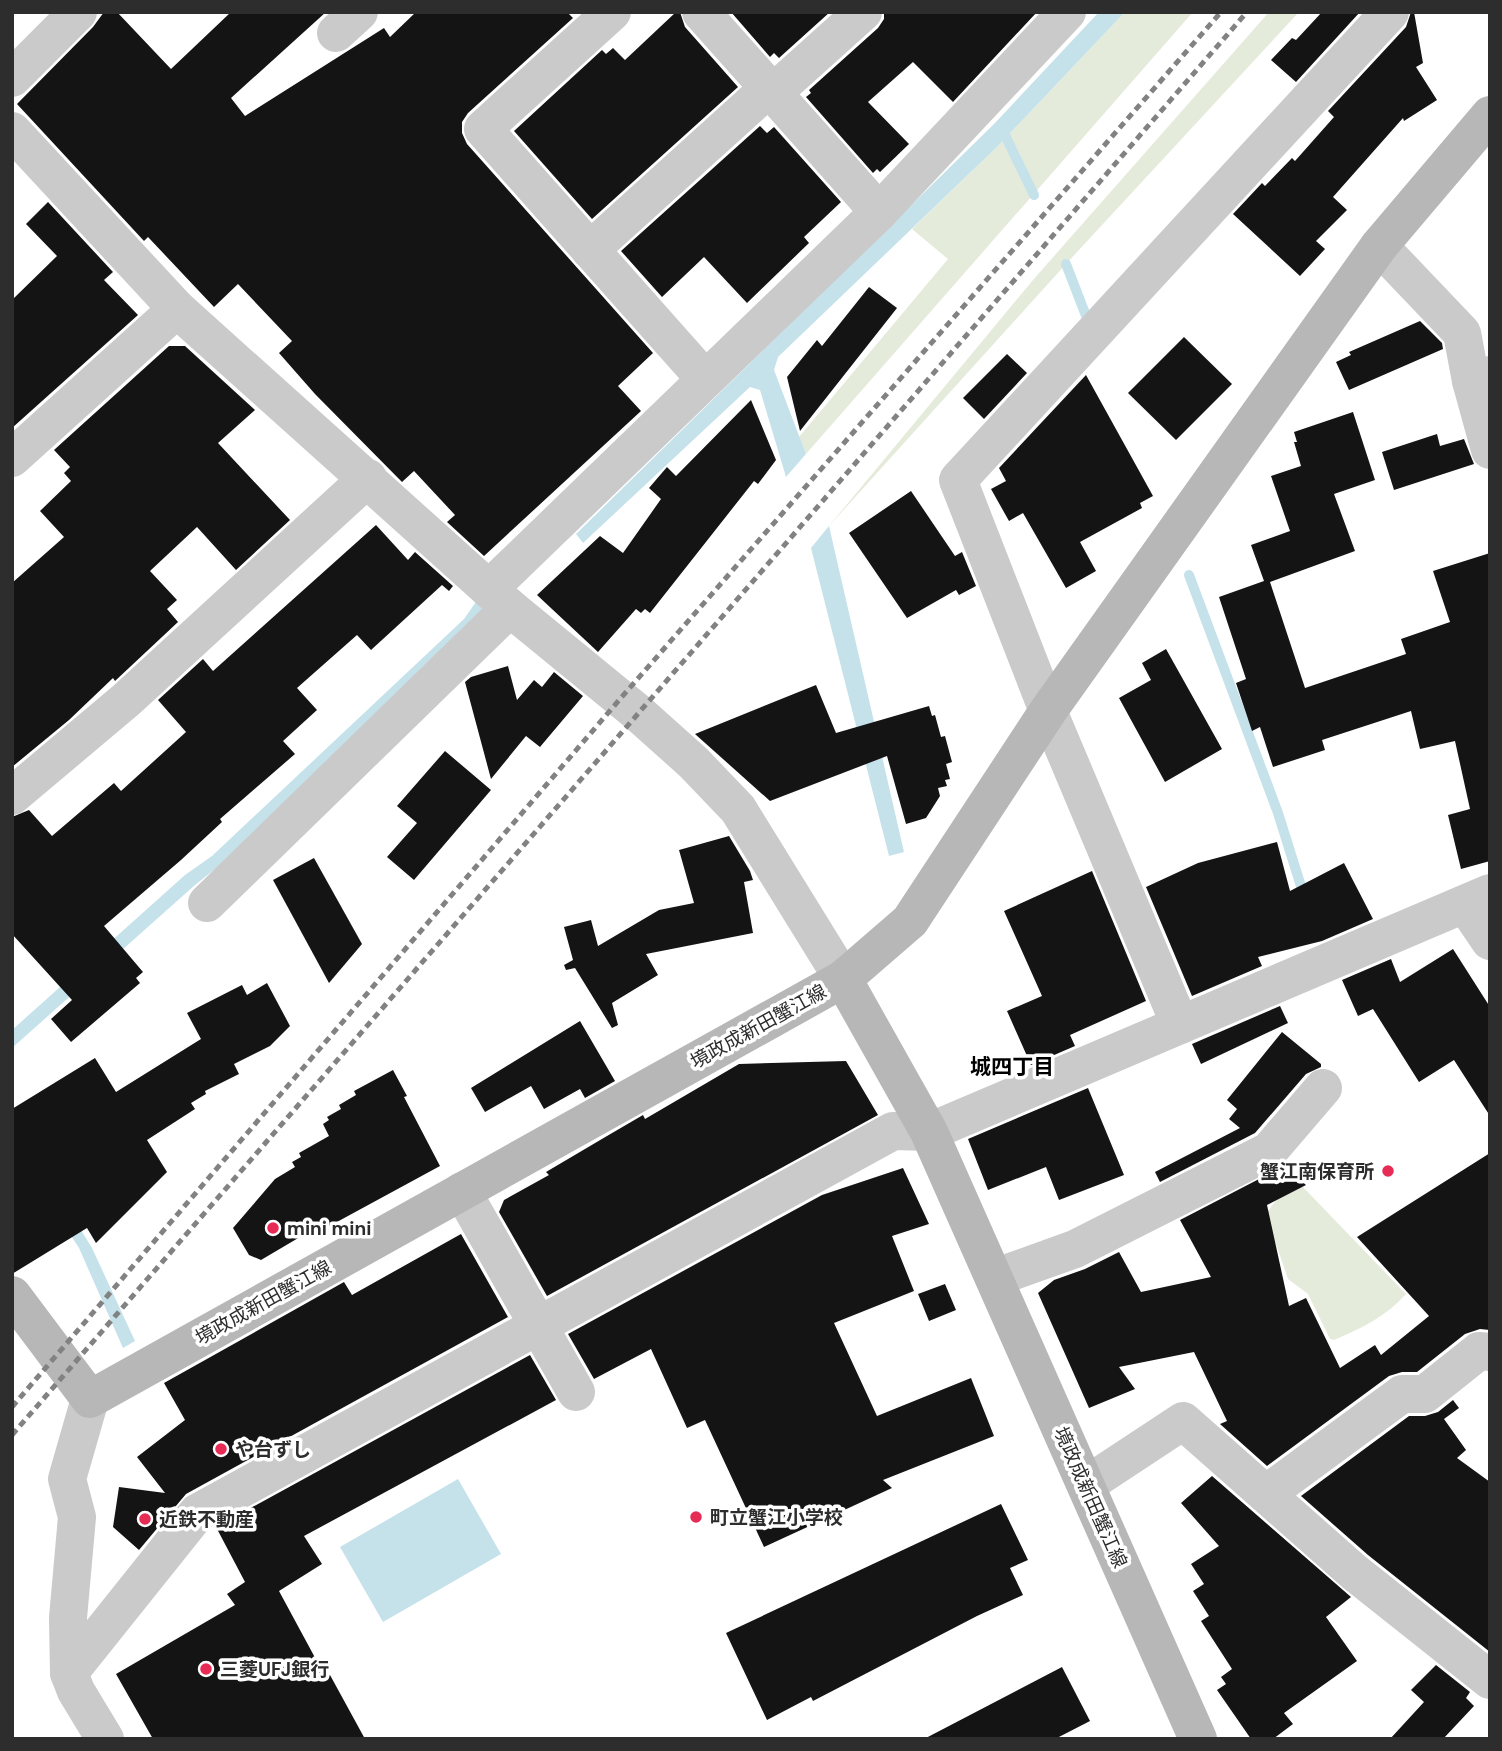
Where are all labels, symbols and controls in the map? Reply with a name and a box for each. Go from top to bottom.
street label: 境政成新田蟹江線 [686,979,831,1074]
district label: 城四丁目 [970,1053,1054,1081]
place label: 蟹江南保育所 [1260,1159,1374,1184]
marker: 蟹江南保育所 [1380,1163,1396,1179]
place label: mini mini [287,1216,372,1241]
marker: mini mini [265,1220,281,1236]
street label: 境政成新田蟹江線 [191,1255,336,1350]
street label: 境政成新田蟹江線 [1048,1423,1133,1572]
place label: や台ずし [235,1437,311,1462]
marker: や台ずし [213,1441,229,1457]
place label: 町立蟹江小学校 [710,1505,843,1530]
place label: 近鉄不動産 [159,1507,254,1532]
marker: 町立蟹江小学校 [688,1509,704,1525]
marker: 近鉄不動産 [137,1511,153,1527]
place label: 三菱UFJ銀行 [220,1657,329,1682]
marker: 三菱UFJ銀行 [198,1661,214,1677]

